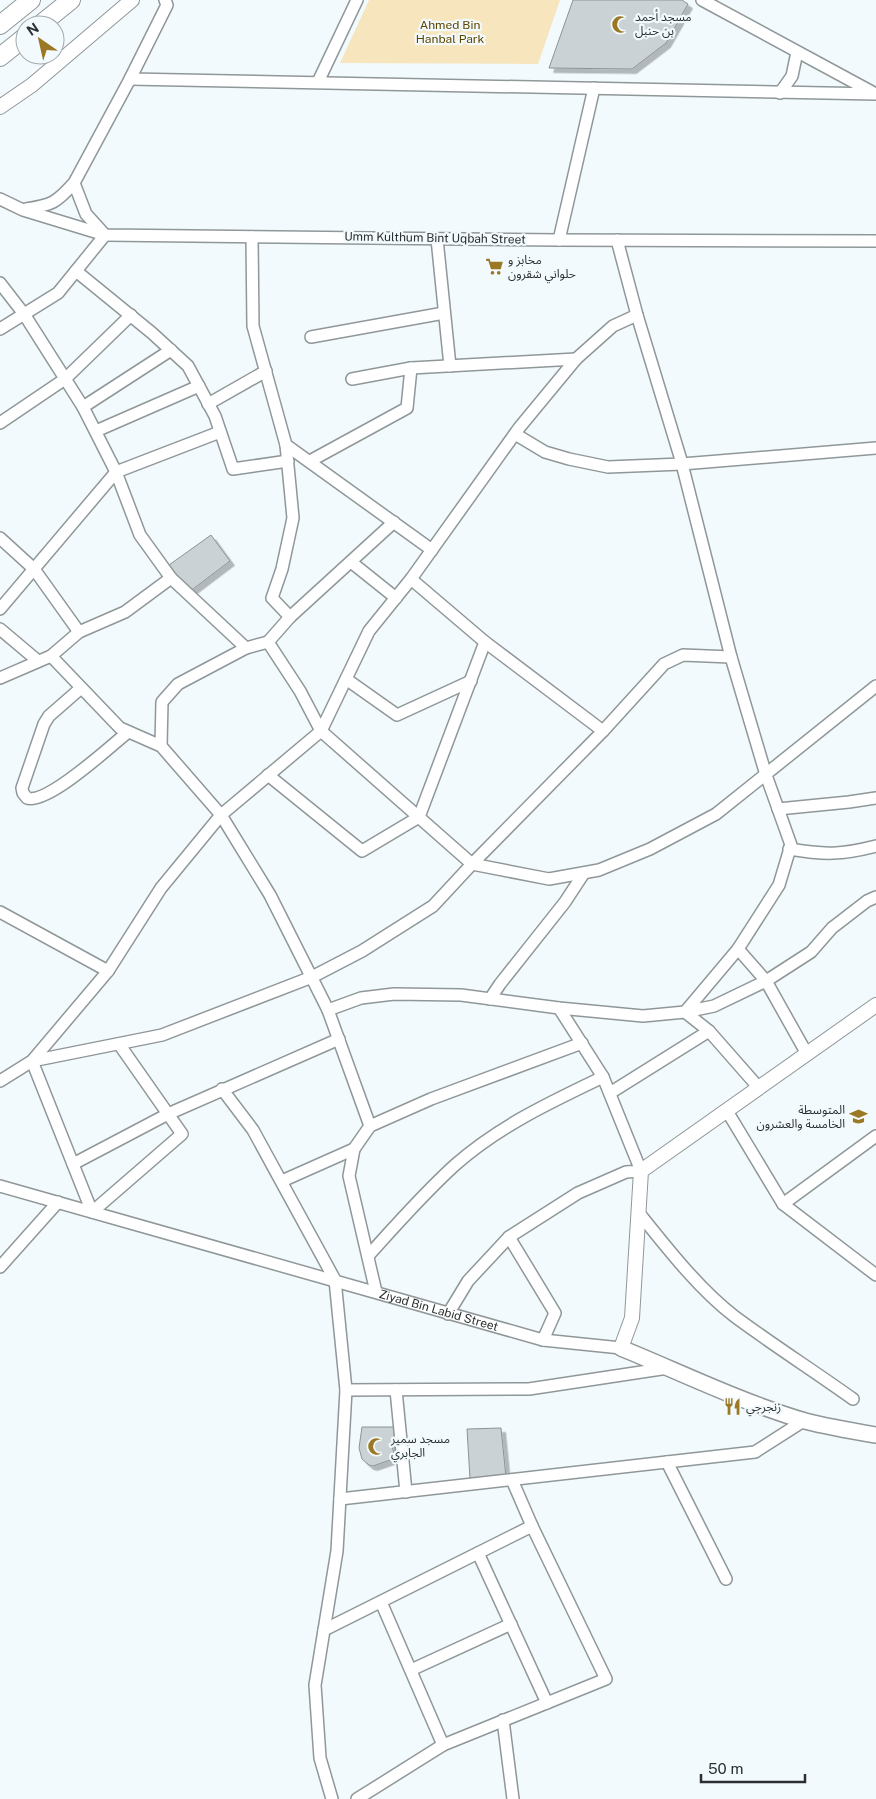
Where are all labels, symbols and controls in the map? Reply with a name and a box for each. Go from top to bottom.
place label: مسجد أحمد بن حنبل [635,9,692,38]
mosque icon: مسجد أحمد بن حنبل [611,14,631,34]
north arrow [15,15,65,65]
park label: Ahmed Bin Hanbal Park [416,18,485,46]
text: N [24,20,42,39]
street label: Umm Kulthum Bint Uqbah Street [344,229,526,247]
place label: مخابز و حلواني شقرون [508,253,576,284]
supermarket icon: مخابز و حلواني شقرون [484,257,504,277]
place label: المتوسطة الخامسة والعشرون [757,1103,845,1131]
school or university icon: المتوسطة الخامسة والعشرون [849,1107,869,1127]
street label: Ziyad Bin Labid Street [378,1287,500,1334]
restaurant icon: زنجرجي [722,1397,742,1417]
place label: زنجرجي [746,1400,781,1417]
place label: مسجد سمير الجابري [390,1432,450,1463]
mosque icon: مسجد سمير الجابري [367,1436,387,1456]
scale bar [701,1752,805,1784]
text: 50 m [708,1760,743,1777]

